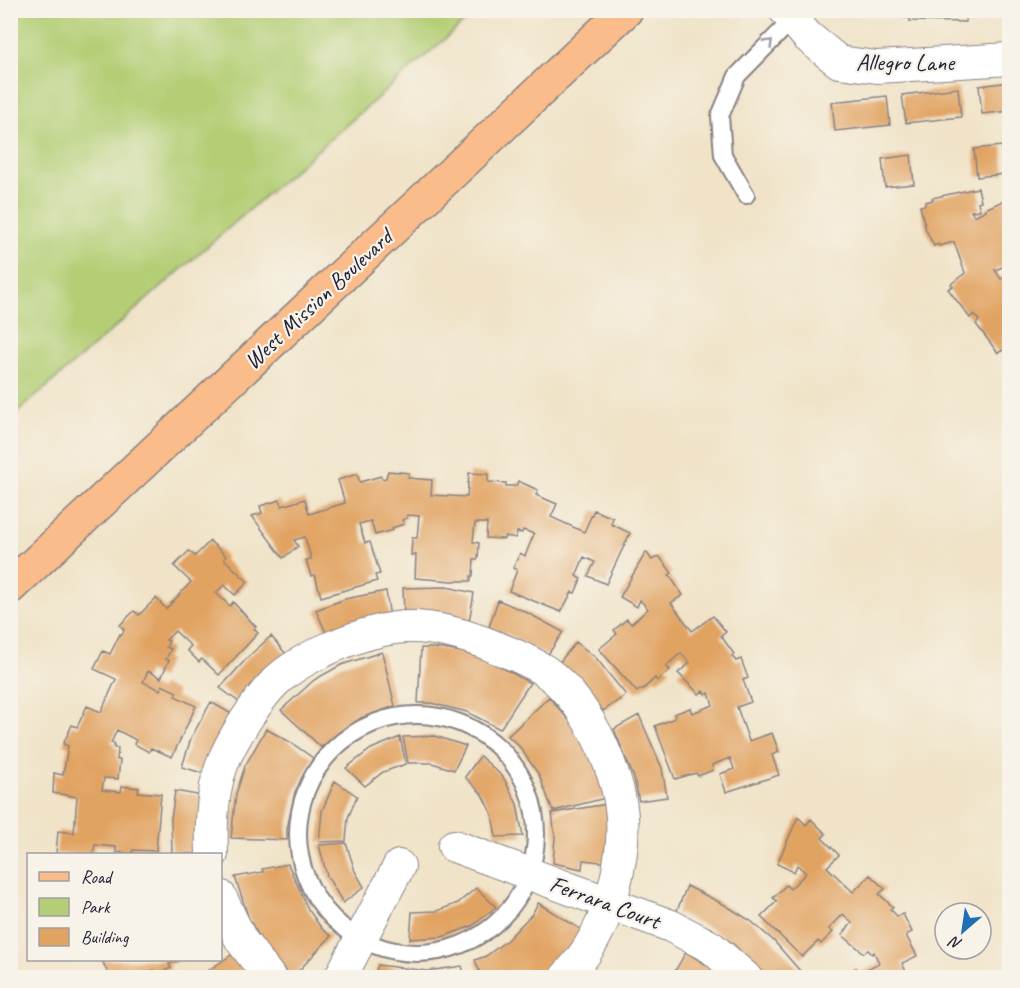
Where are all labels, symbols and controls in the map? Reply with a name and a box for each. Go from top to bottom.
one-way arrow [762,40,773,50]
street label: Allegro Lane [856,47,956,77]
street label: West Mission Boulevard [237,220,401,376]
legend [27,853,222,961]
text: Road [81,866,114,888]
street label: Ferrara Court [546,868,666,936]
text: Park [81,896,111,918]
north arrow [933,901,993,961]
text: Building [81,926,130,948]
text: N [944,931,965,954]

